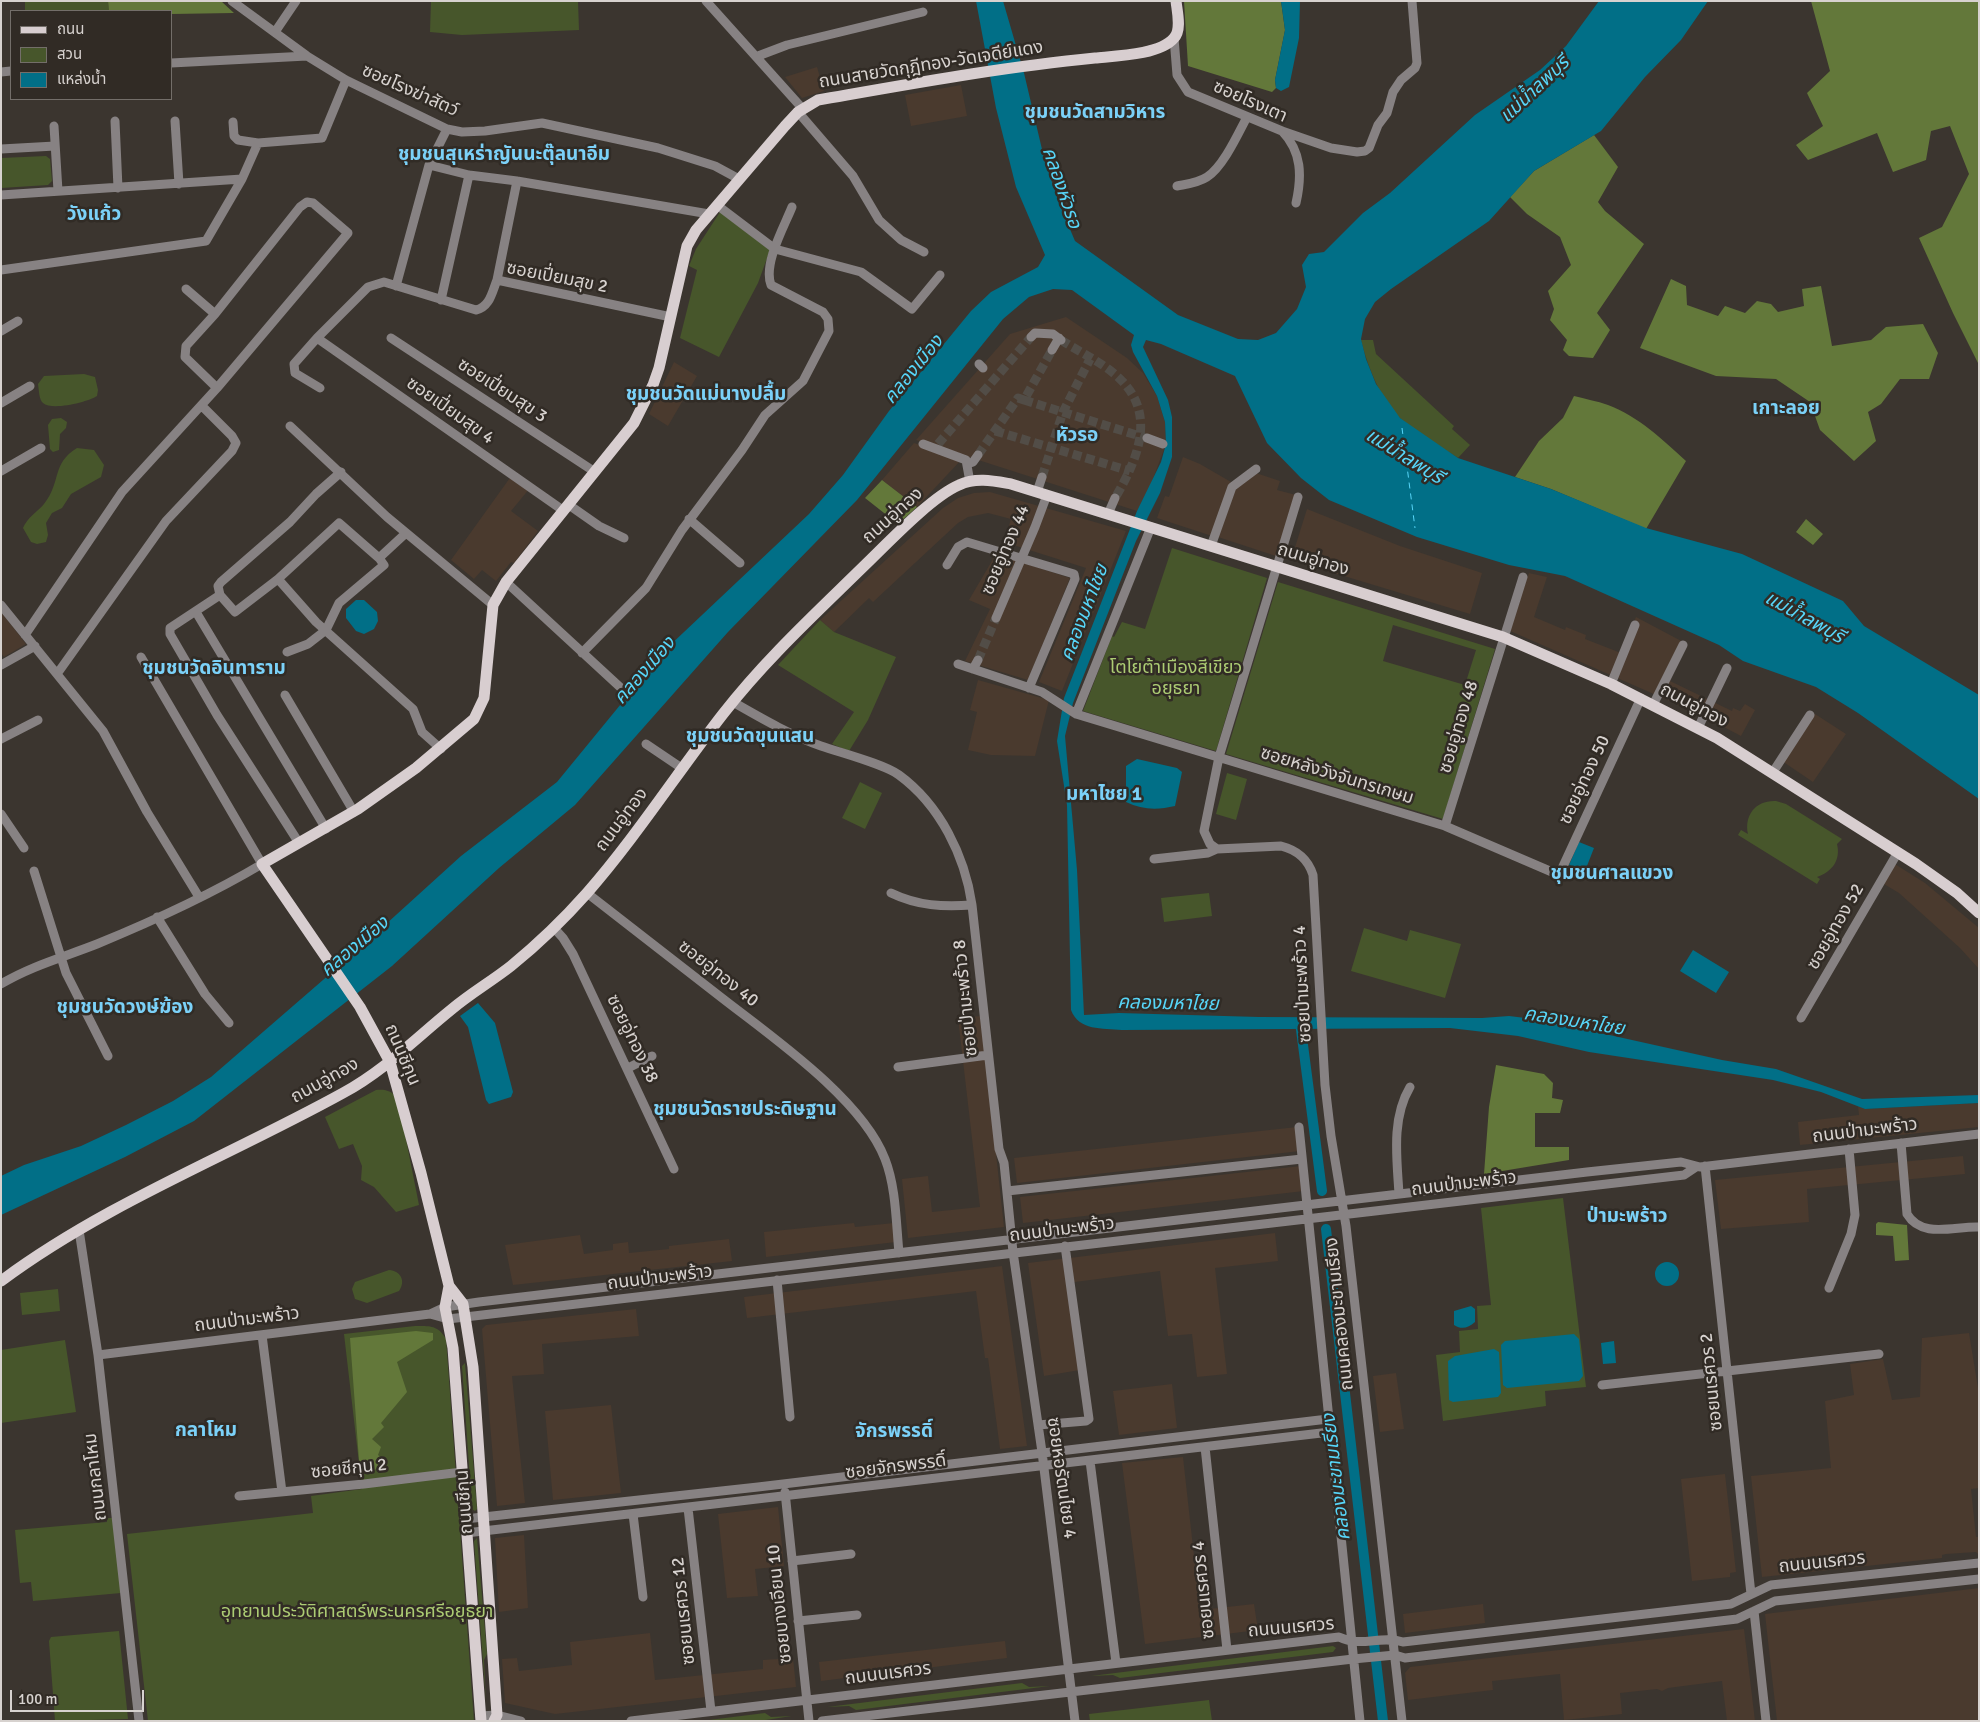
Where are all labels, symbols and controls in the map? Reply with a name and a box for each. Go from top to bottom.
legend [10,10,172,100]
text: ถนน [57,20,84,38]
street label: ถนนสายวัดกุฎีทอง-วัดเจดีย์แดง [817,37,1045,93]
text: สวน [57,45,82,63]
water label: แม่น้ำลพบุรี [1496,52,1574,128]
street label: ซอยโรงฆ่าสัตว์ [358,60,462,122]
text: แหล่งน้ำ [57,70,106,88]
street label: ซอยโรงเตา [1210,76,1290,128]
district label: ชุมชนวัดสามวิหาร [1025,102,1165,124]
district label: ชุมชนสุเหร่าญันนะตุ๊ลนาอีม [398,144,610,166]
water label: คลองหัวรอ [1036,144,1086,232]
district label: วังแก้ว [67,204,121,226]
street label: ซอยเปี่ยมสุข 2 [505,258,609,298]
water label: คลองเมือง [879,331,949,409]
street label: ซอยเปี่ยมสุข 3 [453,354,551,428]
street label: ซอยเปี่ยมสุข 4 [402,373,498,449]
district label: ชุมชนวัดแม่นางปลื้ม [626,384,786,406]
district label: เกาะลอย [1752,398,1820,420]
water label: แม่น้ำลพบุรี [1361,424,1447,490]
district label: หัวรอ [1056,425,1098,447]
street label: ถนนอู่ทอง [858,483,928,549]
street label: ซอยอู่ทอง 44 [977,502,1035,598]
street label: ถนนอู่ทอง [1274,539,1352,581]
water label: คลองมหาไชย [1056,562,1114,664]
water label: แม่น้ำลพบุรี [1761,587,1847,649]
water label: คลองเมือง [609,633,681,709]
park label: โตโยต้าเมืองสีเขียว อยุธยา [1110,657,1242,700]
district label: ชุมชนวัดอินทาราม [142,658,286,680]
street label: ซอยอู่ทอง 48 [1435,678,1483,776]
street label: ถนนอู่ทอง [1656,679,1732,733]
district label: ชุมชนวัดขุนแสน [686,726,814,748]
street label: ซอยอู่ทอง 50 [1555,732,1615,828]
street label: ซอยหลังวังจันทรเกษม [1258,742,1416,810]
street label: ถนนอู่ทอง [591,784,653,856]
district label: มหาไชย 1 [1066,784,1142,806]
district label: ชุมชนศาลแขวง [1551,863,1673,885]
street label: ซอยอู่ทอง 52 [1803,880,1869,974]
water label: คลองเมือง [316,912,394,982]
street label: ซอยป่ามะพร้าว 4 [1289,925,1317,1043]
street label: ซอยอู่ทอง 40 [674,936,762,1012]
street label: ซอยป่ามะพร้าว 8 [949,938,983,1058]
street label: ซอยอู่ทอง 38 [601,991,663,1087]
water label: คลองมหาไชย [1117,992,1219,1016]
district label: ชุมชนวัดวงษ์ฆ้อง [57,997,193,1019]
water label: คลองมหาไชย [1522,1003,1626,1041]
street label: ถนนชีกุน [379,1021,425,1089]
street label: ถนนอู่ทอง [287,1054,363,1108]
district label: ชุมชนวัดราชประดิษฐาน [653,1099,837,1121]
street label: ถนนป่ามะพร้าว [1811,1114,1919,1148]
street label: ถนนป่ามะพร้าว [1410,1167,1518,1201]
district label: ป่ามะพร้าว [1586,1206,1668,1228]
street label: ถนนป่ามะพร้าว [1008,1213,1116,1247]
street label: ถนนคลองมะขามเรียง [1321,1236,1359,1392]
street label: ถนนป่ามะพร้าว [606,1261,714,1295]
street label: ถนนป่ามะพร้าว [193,1303,301,1337]
street label: ซอยนเรศวร 2 [1696,1332,1728,1432]
water label: คลองมะขามเรียง [1318,1412,1356,1542]
street label: ซอยหอรัตนไชย 4 [1042,1416,1080,1540]
district label: กลาโหม [175,1420,237,1442]
district label: จักรพรรดิ์ [855,1421,933,1443]
street label: ถนนกลาโหม [80,1432,112,1522]
street label: ซอยจักรพรรดิ์ [844,1450,948,1484]
street label: ซอยชีกุน 2 [310,1454,388,1484]
street label: ถนนชีกุน [452,1469,478,1535]
street label: ซอยนเรศวร 4 [1188,1540,1220,1640]
street label: ซอยบางเอียน 10 [763,1543,797,1665]
street label: ถนนนเรศวร [1778,1548,1866,1578]
street label: ซอยนเรศวร 12 [668,1556,700,1666]
park label: อุทยานประวัติศาสตร์พระนครศรีอยุธยา [221,1601,493,1623]
street label: ถนนนเรศวร [1247,1613,1335,1643]
street label: ถนนนเรศวร [844,1658,932,1690]
scale bar [12,1680,146,1712]
text: 100 m [18,1690,58,1708]

